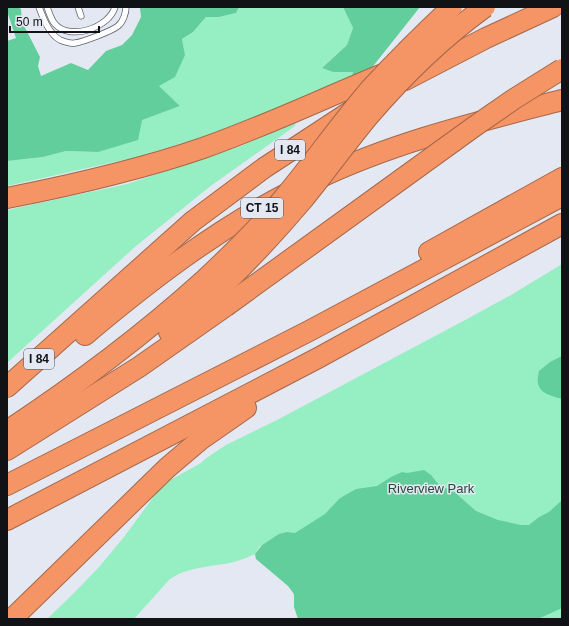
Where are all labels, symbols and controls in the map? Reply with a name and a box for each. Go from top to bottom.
scale bar [10,8,99,34]
text: 50 m [16,15,43,29]
road number: I 84 [275,140,305,160]
road number: CT 15 [241,198,283,218]
road number: I 84 [24,349,54,369]
park label: Riverview Park [388,481,475,496]

